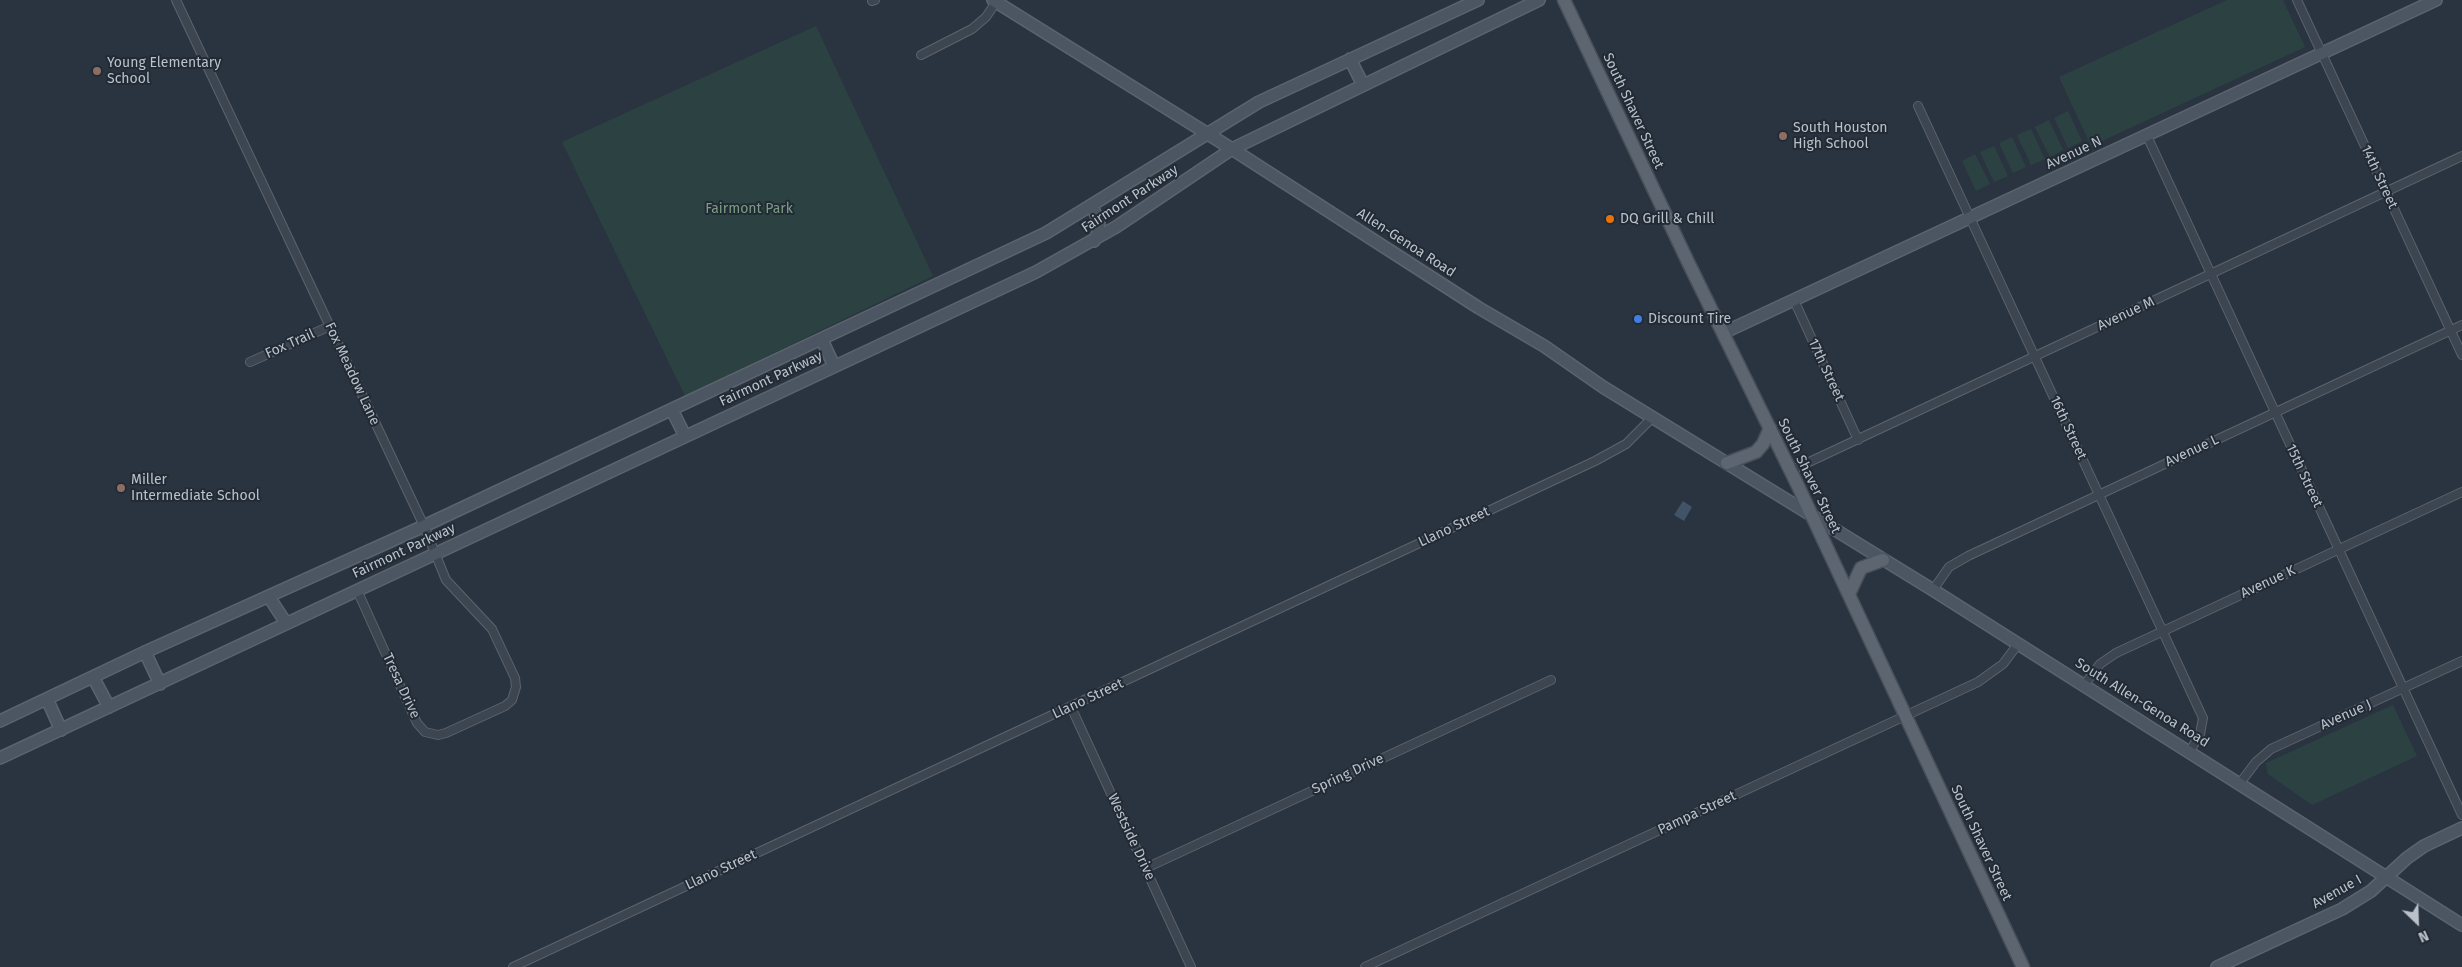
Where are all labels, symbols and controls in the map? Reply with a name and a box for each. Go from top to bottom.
street label: South Shaver Street [1599,50,1667,172]
place label: Young Elementary School [107,55,221,88]
marker: Young Elementary School [91,65,103,77]
place label: South Houston High School [1793,120,1888,152]
marker: South Houston High School [1777,130,1789,142]
street label: Avenue N [2043,133,2105,173]
street label: 14th Street [2357,142,2401,212]
street label: Fairmont Parkway [1079,161,1181,237]
park label: Fairmont Park [705,201,793,217]
street label: Allen-Genoa Road [1354,205,1458,281]
place label: DQ Grill & Chill [1620,211,1714,227]
marker: DQ Grill & Chill [1604,213,1616,225]
street label: Avenue M [2095,293,2157,335]
place label: Discount Tire [1648,311,1731,327]
marker: Discount Tire [1632,313,1644,325]
street label: Fox Meadow Lane [321,320,383,428]
street label: Fox Trail [263,326,317,362]
street label: 17th Street [1804,336,1848,404]
street label: Fairmont Parkway [717,348,825,410]
street label: 16th Street [2046,393,2090,463]
street label: South Shaver Street [1774,416,1844,536]
street label: Avenue L [2163,431,2221,471]
street label: 15th Street [2282,442,2326,510]
place label: Miller Intermediate School [131,472,260,504]
marker: Miller Intermediate School [115,482,127,494]
street label: Llano Street [1416,503,1492,551]
street label: Fairmont Parkway [350,520,458,582]
street label: Avenue K [2238,562,2298,602]
street label: Tresa Drive [379,651,423,721]
street label: South Allen-Genoa Road [2072,655,2212,751]
street label: Llano Street [1050,675,1126,723]
street label: Avenue J [2318,696,2374,734]
street label: Spring Drive [1309,750,1387,798]
street label: South Shaver Street [1947,782,2015,904]
street label: Pampa Street [1655,788,1739,838]
street label: Westside Drive [1104,791,1158,883]
street label: Llano Street [683,846,759,894]
street label: Avenue I [2309,871,2365,913]
north arrow [2392,897,2442,947]
text: N [2416,927,2431,946]

